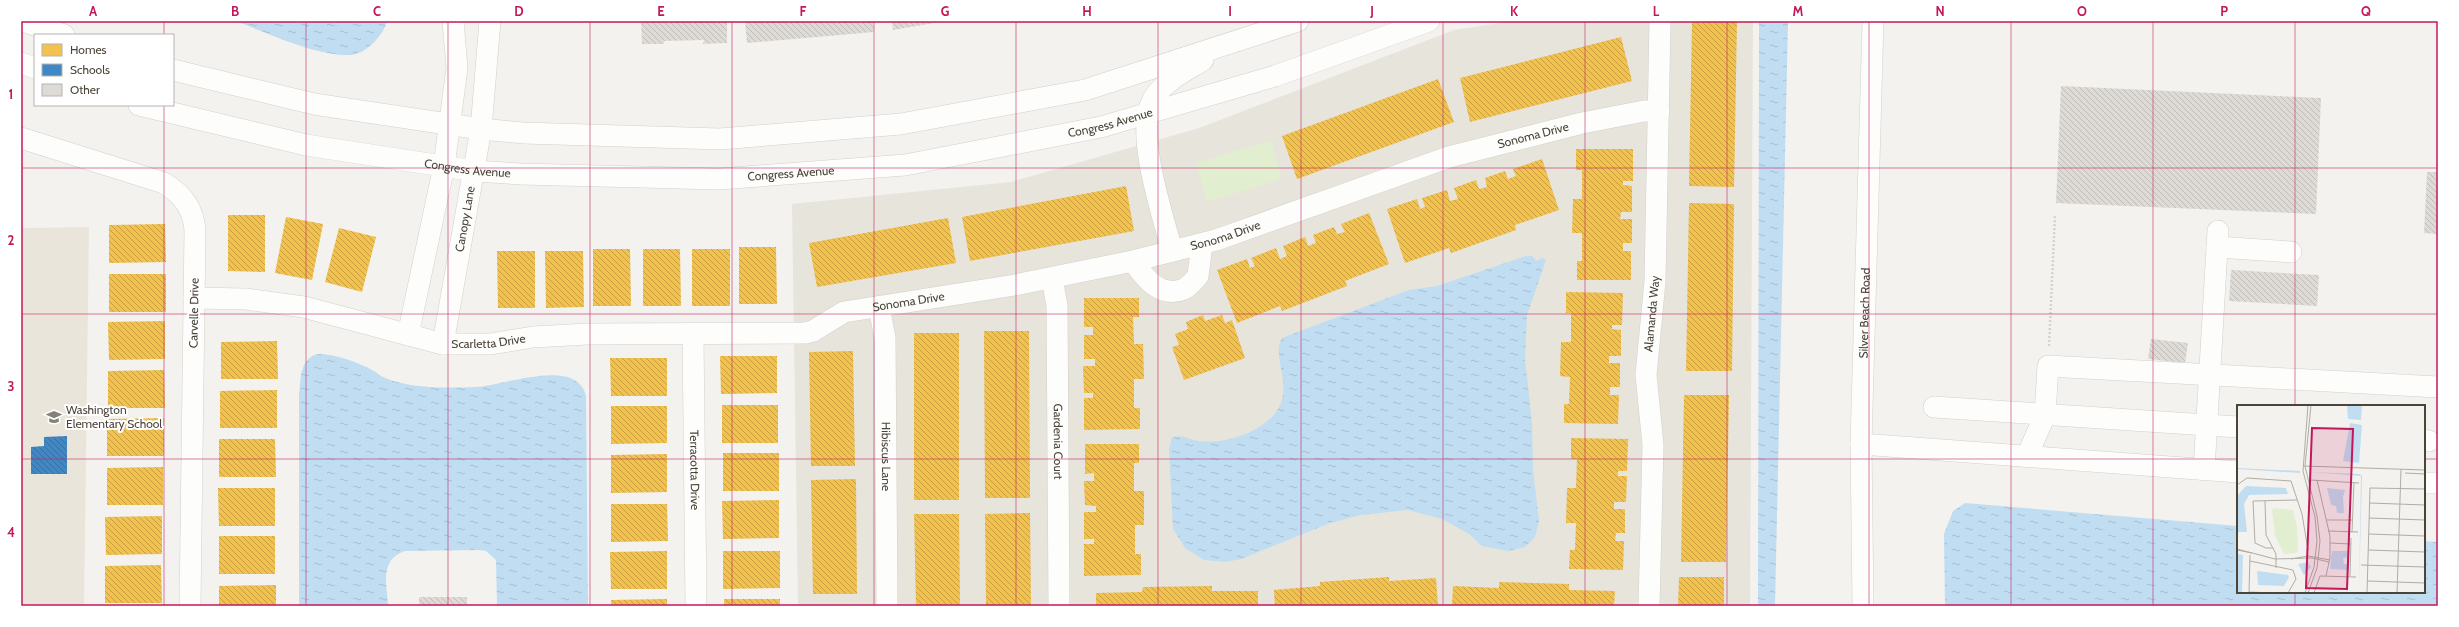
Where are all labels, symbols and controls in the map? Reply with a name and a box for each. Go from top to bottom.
text: A [89,3,98,19]
text: B [231,3,239,19]
text: C [373,3,381,19]
text: D [514,3,524,19]
text: E [657,3,665,19]
text: F [800,3,807,19]
text: G [941,3,950,19]
text: H [1082,3,1092,19]
text: I [1228,3,1232,19]
text: J [1369,3,1374,19]
text: K [1510,3,1519,19]
text: L [1653,3,1660,19]
text: M [1793,3,1804,19]
text: N [1935,3,1945,19]
text: O [2077,3,2087,19]
text: P [2220,3,2228,19]
text: Q [2361,3,2371,19]
legend [34,34,174,106]
text: Homes [70,42,107,57]
text: Schools [70,62,110,77]
text: Other [70,82,100,97]
text: 1 [9,86,13,102]
street label: Congress Avenue [1066,104,1154,140]
street label: Sonoma Drive [1496,119,1570,151]
street label: Congress Avenue [423,155,511,180]
street label: Congress Avenue [747,162,835,184]
street label: Canopy Lane [451,185,478,253]
street label: Sonoma Drive [1189,217,1262,253]
text: 2 [8,232,15,248]
street label: Silver Beach Road [1855,268,1873,359]
street label: Alamanda Way [1640,275,1662,352]
street label: Carvelle Drive [185,278,202,348]
street label: Sonoma Drive [871,288,946,314]
street label: Scarletta Drive [451,330,526,351]
text: 3 [7,378,15,394]
place label: Washington Elementary School [66,402,162,431]
street label: Gardenia Court [1051,403,1066,480]
inset map [2237,405,2425,593]
school or university icon: Washington Elementary School [45,408,63,426]
street label: Hibiscus Lane [879,422,894,491]
street label: Terracotta Drive [687,430,703,510]
text: 4 [7,524,15,540]

